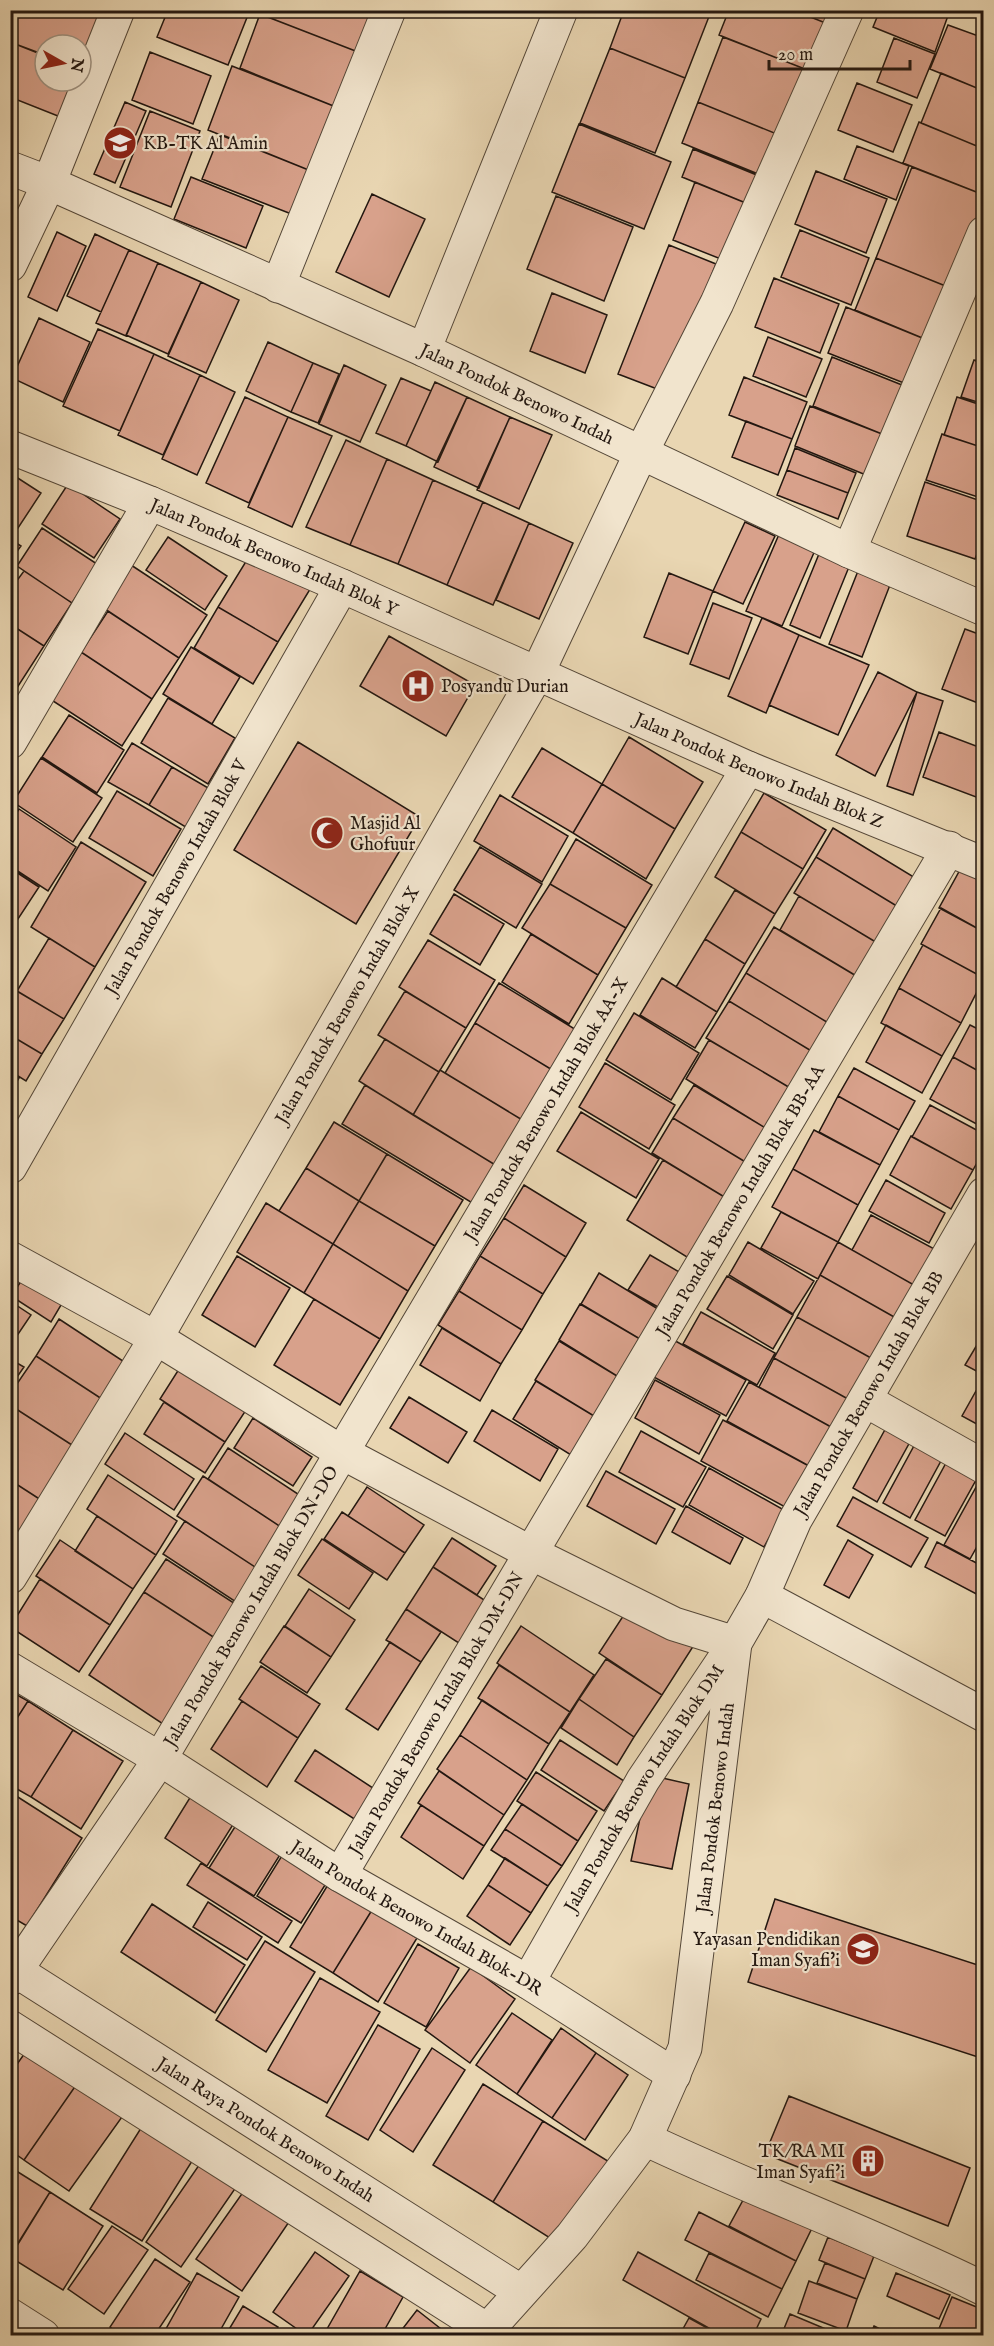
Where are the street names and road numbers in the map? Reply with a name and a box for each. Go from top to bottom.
street label: Jalan Pondok Benowo Indah [414,339,617,451]
street label: Jalan Pondok Benowo Indah Blok Y [144,493,402,623]
street label: Jalan Pondok Benowo Indah Blok Z [628,708,887,835]
street label: Jalan Pondok Benowo Indah Blok V [100,755,254,1001]
street label: Jalan Pondok Benowo Indah Blok X [270,882,426,1130]
street label: Jalan Pondok Benowo Indah Blok AA-X [459,973,634,1248]
street label: Jalan Pondok Benowo Indah Blok BB-AA [651,1061,831,1343]
street label: Jalan Pondok Benowo Indah Blok BB [789,1267,950,1522]
street label: Jalan Pondok Benowo Indah Blok DN-DO [159,1462,344,1754]
street label: Jalan Pondok Benowo Indah Blok DM-DN [343,1568,530,1862]
street label: Jalan Pondok Benowo Indah Blok DM [560,1662,730,1916]
street label: Jalan Pondok Benowo Indah [691,1702,739,1914]
street label: Jalan Pondok Benowo Indah Blok-DR [284,1835,548,2002]
street label: Jalan Raya Pondok Benowo Indah [150,2052,379,2209]

